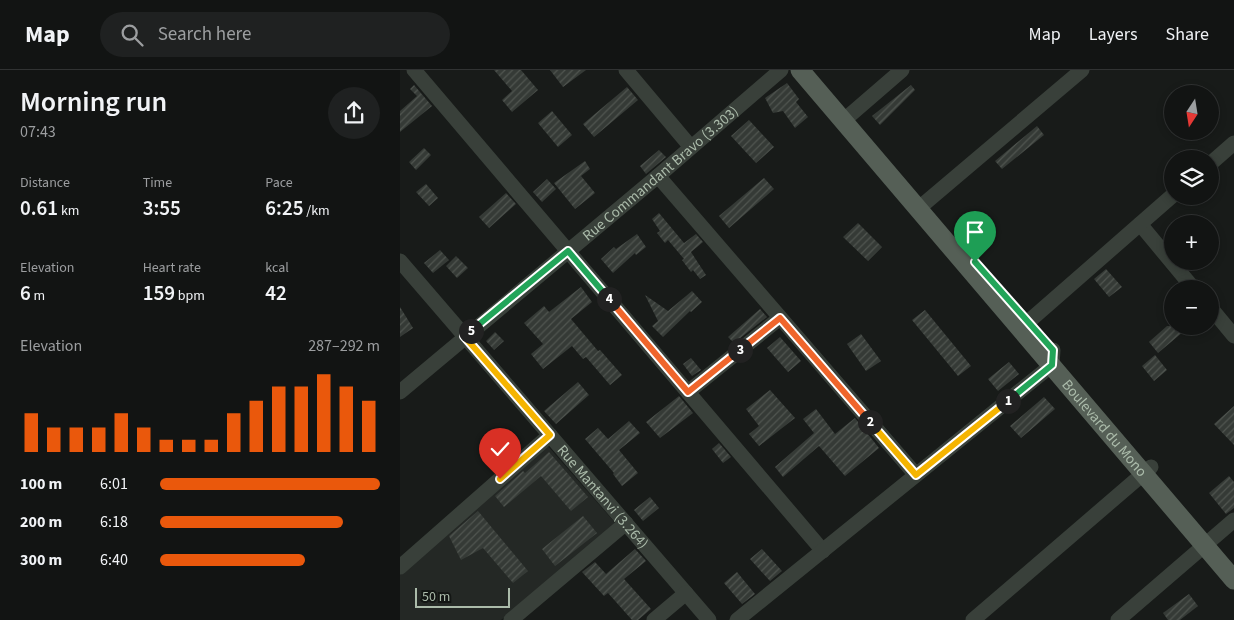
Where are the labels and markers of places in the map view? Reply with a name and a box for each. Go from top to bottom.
pin [954,211,996,262]
pin: 4 [596,286,622,312]
pin: 5 [458,318,484,344]
pin: 3 [728,338,752,362]
pin: 1 [996,388,1020,414]
pin: 2 [858,410,882,434]
pin [479,428,521,479]

